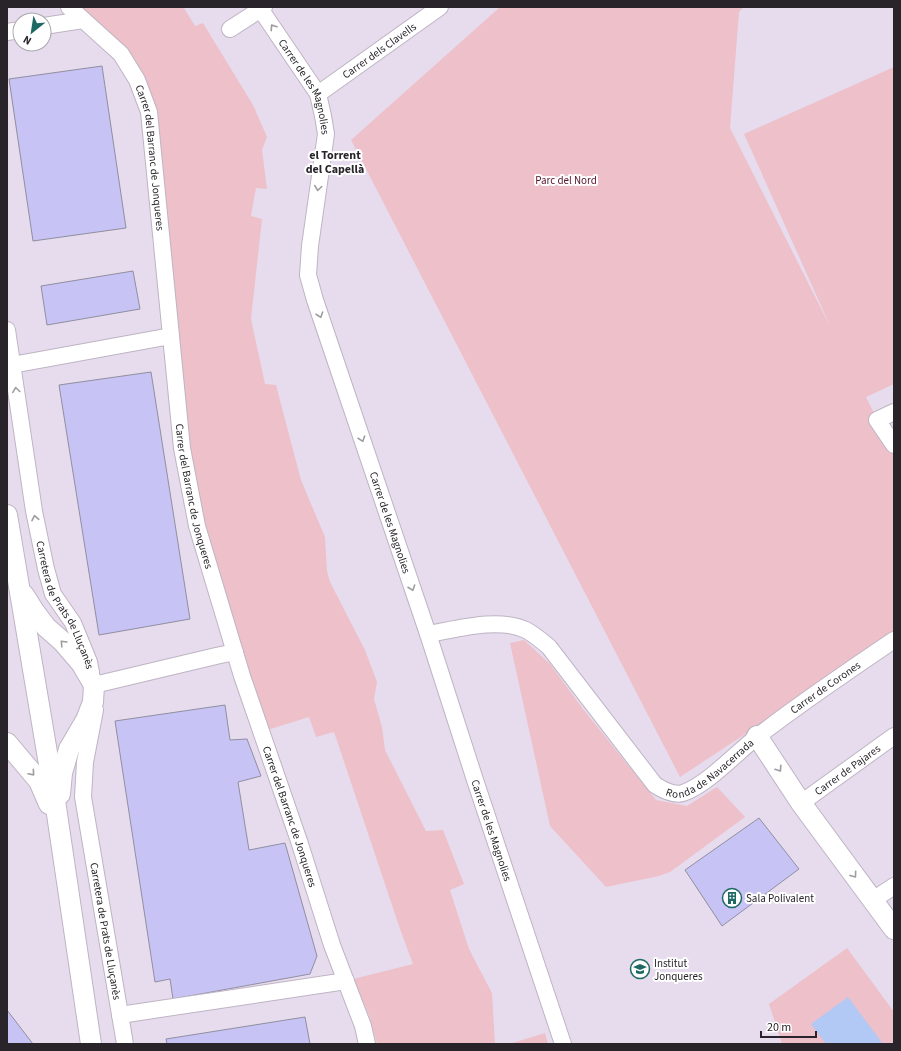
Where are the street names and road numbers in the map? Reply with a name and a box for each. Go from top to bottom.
street label: Carrer dels Clavells [339,19,420,82]
street label: Carrer de les Magnolies [275,36,333,136]
street label: Carrer del Barranc de Jonqueres [131,83,168,232]
street label: Carrer del Barranc de Jonqueres [172,423,217,571]
street label: Carrer de les Magnolies [366,470,414,576]
street label: Carretera de Prats de Lluçanès [32,539,97,671]
street label: Carrer de Corones [787,658,864,717]
street label: Ronda de Navacerrada [664,736,757,802]
street label: Carrer de Pajares [812,741,884,799]
street label: Carrer del Barranc de Jonqueres [259,744,320,890]
street label: Carrer de les Magnolies [467,778,515,884]
street label: Carretera de Prats de Lluçanès [86,861,124,1001]

